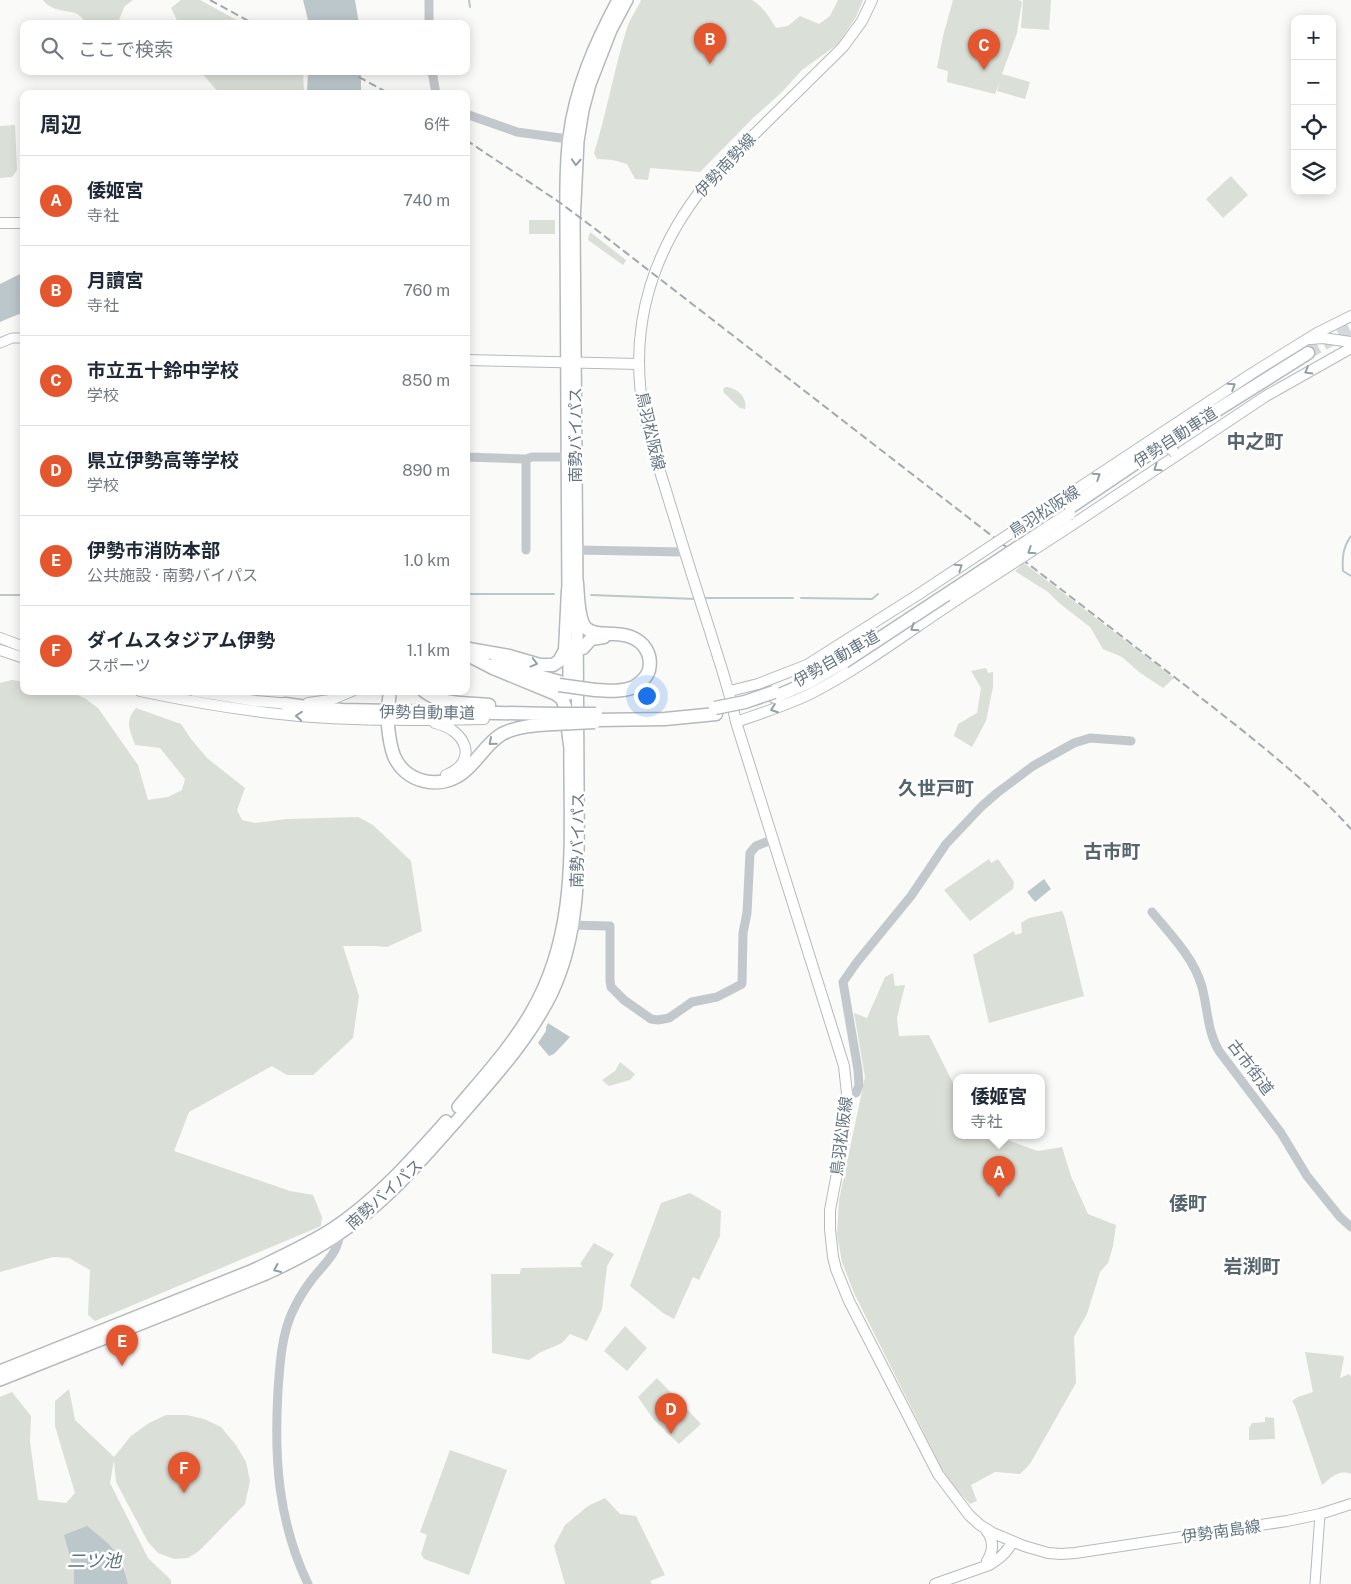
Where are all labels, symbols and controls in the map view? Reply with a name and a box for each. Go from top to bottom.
map controls [1291,15,1336,195]
button: + [1291,15,1336,60]
search box [20,20,470,75]
pin: B [694,23,726,64]
pin: C [968,29,1000,70]
icon: search [38,34,66,62]
text: ここで検索 [78,38,173,60]
button: − [1291,60,1336,105]
button: locate [1291,105,1336,150]
text: 周辺 [40,112,82,137]
text: 6件 [424,115,450,134]
street label: 伊勢南勢線 [691,130,760,201]
button: layers [1291,150,1336,195]
one-way arrow [571,158,582,166]
text: 倭姬宮 [87,179,144,201]
text: A [50,191,62,210]
text: 740 m [403,191,450,210]
text: 寺社 [87,206,119,225]
text: 月讀宮 [87,269,144,291]
text: B [51,281,61,300]
text: 760 m [403,281,450,300]
text: 寺社 [87,296,119,315]
text: 市立五十鈴中学校 [87,359,239,381]
one-way arrow [1305,365,1314,375]
text: C [50,371,62,390]
text: 850 m [402,371,450,390]
one-way arrow [1227,383,1236,392]
text: 学校 [87,386,119,405]
street label: 南勢バイパス [566,387,585,483]
street label: 鳥羽松阪線 [632,390,669,472]
street label: 伊勢自動車道 [1130,403,1221,472]
district label: 中之町 [1226,430,1284,452]
text: 県立伊勢高等学校 [87,449,239,471]
text: D [50,461,62,480]
text: 890 m [402,461,450,480]
one-way arrow [1153,462,1162,471]
one-way arrow [1092,473,1101,483]
text: 学校 [87,476,119,495]
street label: 鳥羽松阪線 [1006,482,1083,541]
text: 伊勢市消防本部 [87,539,220,561]
one-way arrow [1027,545,1036,555]
text: E [51,551,61,570]
text: 1.0 km [403,551,450,570]
one-way arrow [954,564,963,573]
text: 公共施設 · 南勢バイパス [87,566,258,585]
one-way arrow [911,622,920,631]
street label: 伊勢自動車道 [790,626,883,691]
text: ダイムスタジアム伊勢 [87,629,275,651]
text: F [51,641,61,660]
text: 1.1 km [407,641,450,660]
text: スポーツ [87,656,151,675]
one-way arrow [529,657,538,667]
your location [634,683,660,709]
street label: 伊勢自動車道 [379,702,475,723]
one-way arrow [770,703,779,713]
one-way arrow [295,711,303,722]
one-way arrow [489,736,498,745]
district label: 久世戸町 [898,777,974,799]
street label: 南勢バイパス [567,792,588,888]
district label: 古市町 [1083,840,1141,862]
street label: 古市街道 [1224,1036,1277,1099]
popup [953,1074,1045,1139]
text: 倭姬宮 [970,1085,1028,1107]
street label: 鳥羽松阪線 [827,1095,856,1177]
text: 寺社 [970,1112,1003,1131]
street label: 南勢バイパス [342,1155,426,1233]
pin: A [983,1156,1015,1197]
district label: 倭町 [1169,1192,1207,1214]
district label: 岩渕町 [1223,1255,1281,1277]
one-way arrow [273,1263,282,1273]
pin: E [106,1325,138,1366]
pin: D [655,1393,687,1434]
pin: F [168,1452,200,1493]
street label: 伊勢南島線 [1180,1517,1262,1546]
water label: 二ツ池 [67,1550,123,1571]

